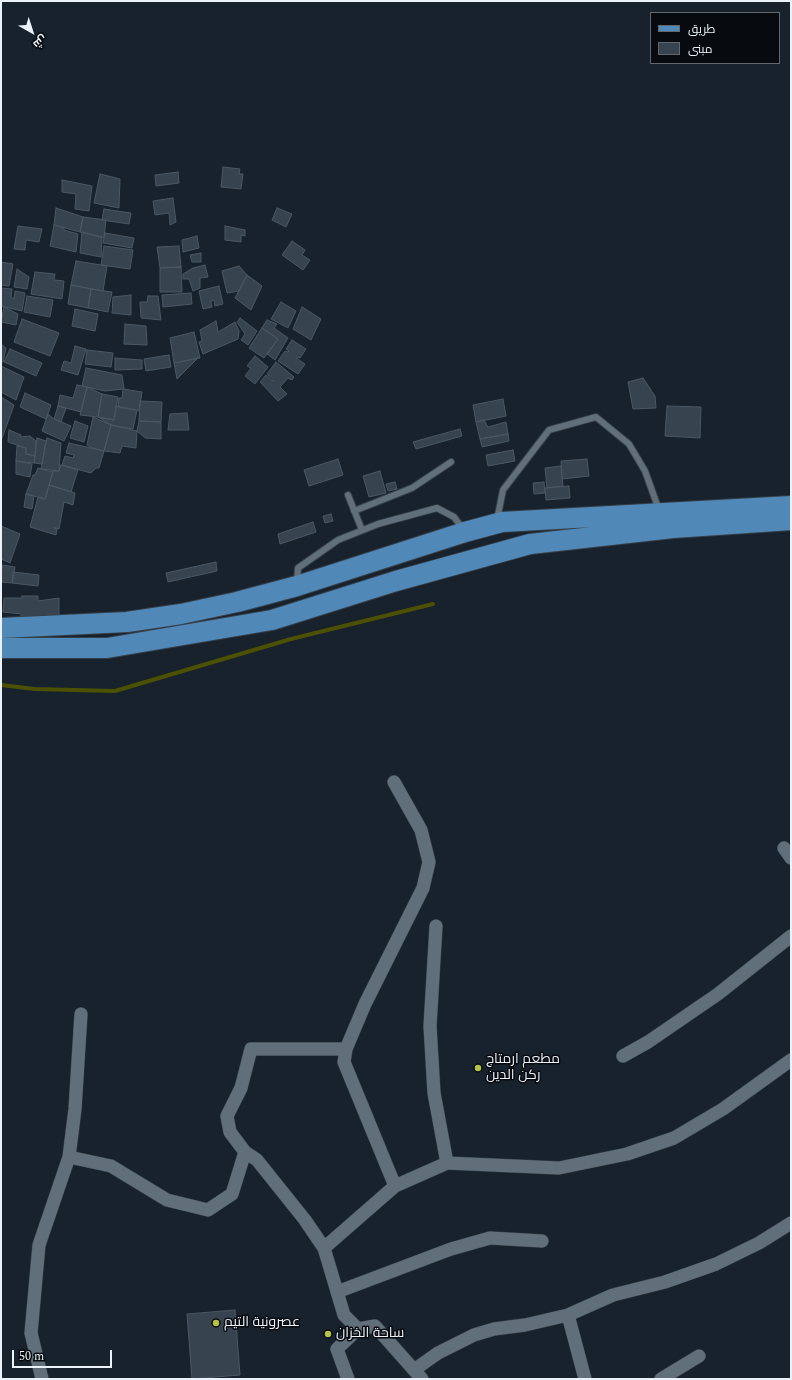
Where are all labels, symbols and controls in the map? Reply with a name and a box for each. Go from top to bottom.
north arrow [12,12,52,52]
legend [650,12,780,64]
text: طريق [688,20,715,39]
text: ش [29,31,51,53]
text: مبنى [688,40,713,59]
place label: مطعم ارمتاج ركن الدين [486,1052,560,1084]
marker: مطعم ارمتاج ركن الدين [473,1063,483,1073]
place label: عصرونية التيم [224,1315,300,1331]
marker: عصرونية التيم [211,1318,221,1328]
place label: ساحة الخزان [336,1326,404,1342]
marker: ساحة الخزان [323,1329,333,1339]
scale bar [14,1342,114,1368]
text: 50 m [19,1347,44,1366]

